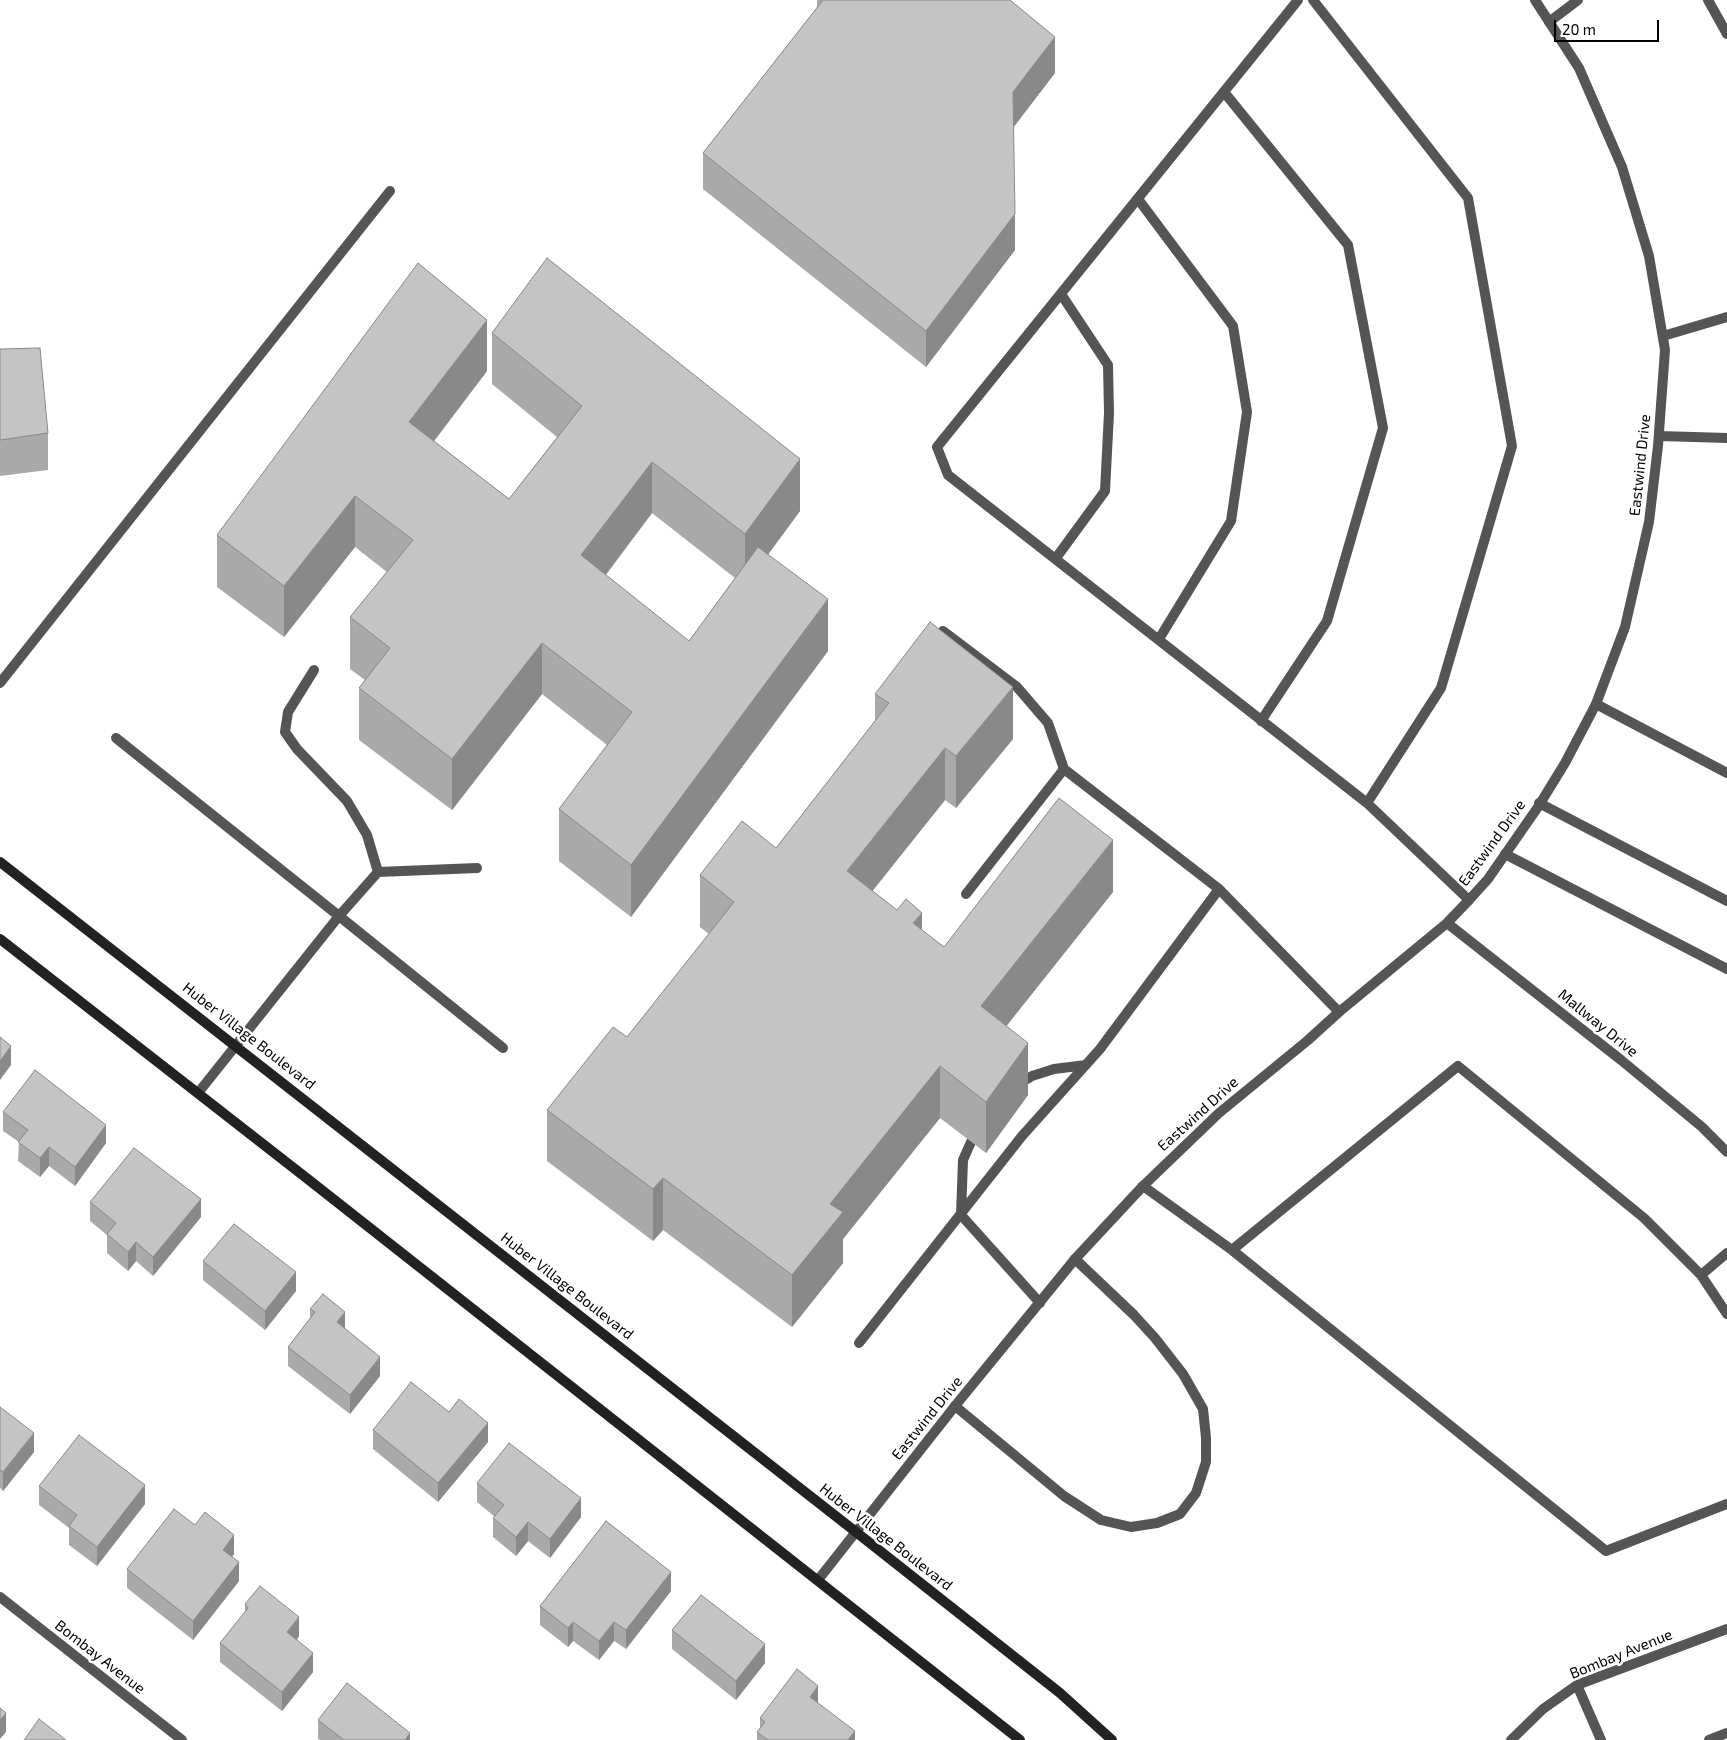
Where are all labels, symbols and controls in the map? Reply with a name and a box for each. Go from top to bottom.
scale bar [1557,10,1662,42]
text: 20 m [1562,20,1596,38]
street label: Eastwind Drive [1626,413,1654,517]
street label: Eastwind Drive [1455,796,1529,890]
street label: Huber Village Boulevard [179,979,319,1093]
street label: Mallway Drive [1554,985,1642,1061]
street label: Eastwind Drive [1154,1073,1242,1155]
street label: Huber Village Boulevard [497,1229,637,1343]
street label: Eastwind Drive [888,1373,966,1463]
street label: Huber Village Boulevard [816,1480,956,1594]
street label: Bombay Avenue [51,1616,149,1698]
street label: Bombay Avenue [1567,1625,1675,1683]

